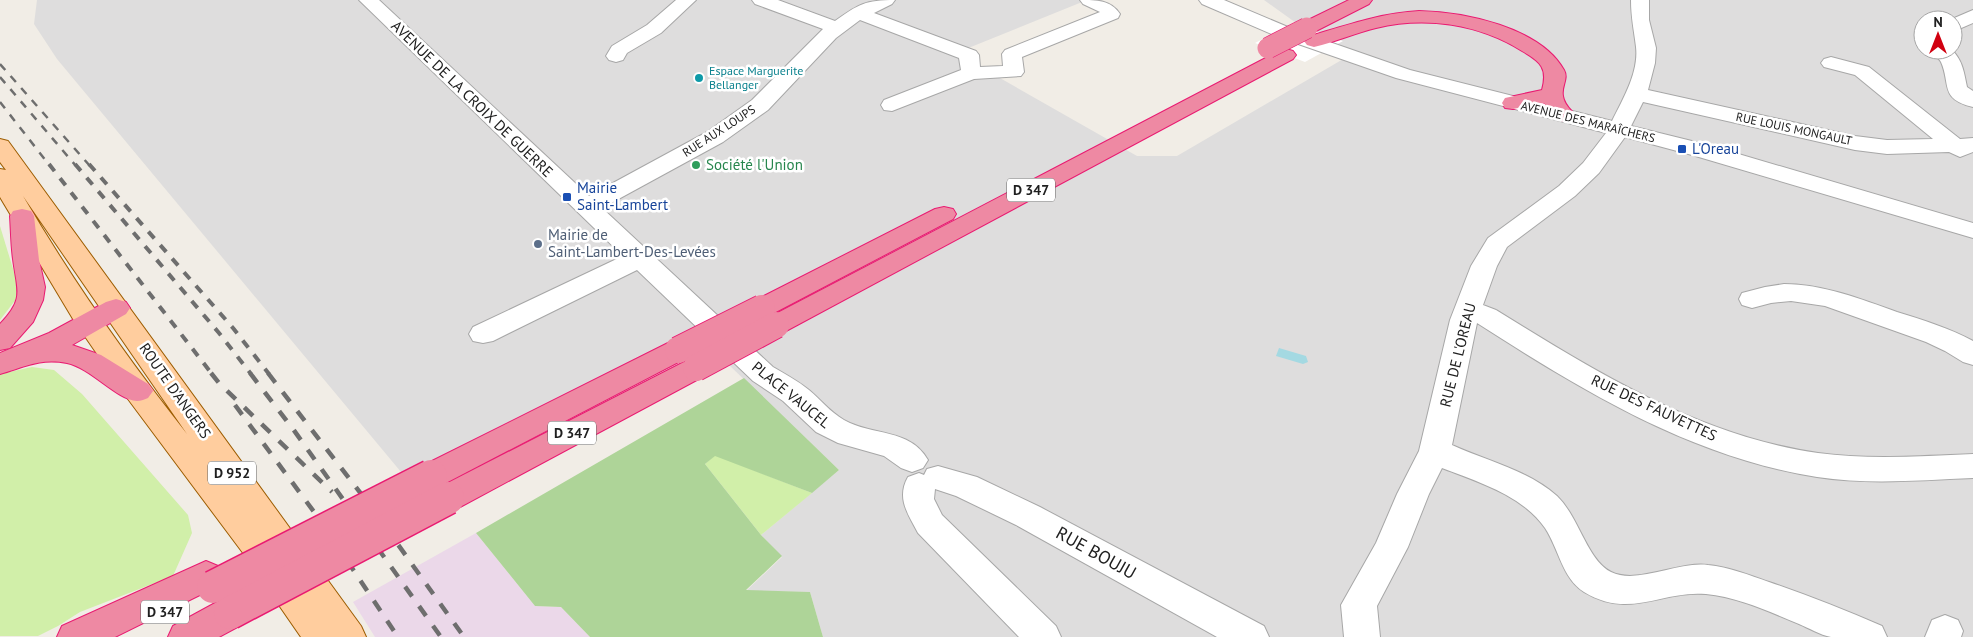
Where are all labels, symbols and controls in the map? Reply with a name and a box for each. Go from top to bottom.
north arrow [1913,10,1963,60]
text: N [1933,13,1943,31]
street label: AVENUE DE LA CROIX DE GUERRE [388,16,557,181]
place label: Espace Marguerite Bellanger [709,63,803,92]
marker: Espace Marguerite Bellanger [693,72,705,84]
street label: AVENUE DES MARAÎCHERS [1519,98,1657,145]
street label: RUE AUX LOUPS [679,101,758,160]
street label: RUE LOUIS MONGAULT [1735,109,1854,148]
place label: L'Oreau [1692,139,1739,158]
marker: L'Oreau [1676,143,1688,155]
place label: Société l'Union [706,155,803,174]
marker: Société l'Union [690,159,702,171]
place label: Mairie Saint-Lambert [577,178,668,214]
road number: D 347 [1007,178,1055,202]
marker: Mairie Saint-Lambert [561,191,573,203]
place label: Mairie de Saint-Lambert-Des-Levées [548,225,716,261]
marker: Mairie de Saint-Lambert-Des-Levées [532,238,544,250]
street label: RUE DE L'OREAU [1435,301,1480,409]
street label: ROUTE D'ANGERS [135,339,215,442]
street label: PLACE VAUCEL [748,357,835,432]
street label: RUE DES FAUVETTES [1588,370,1720,445]
road number: D 347 [548,422,596,444]
road number: D 952 [208,462,256,484]
street label: RUE BOUJU [1052,521,1140,584]
road number: D 347 [141,600,189,624]

